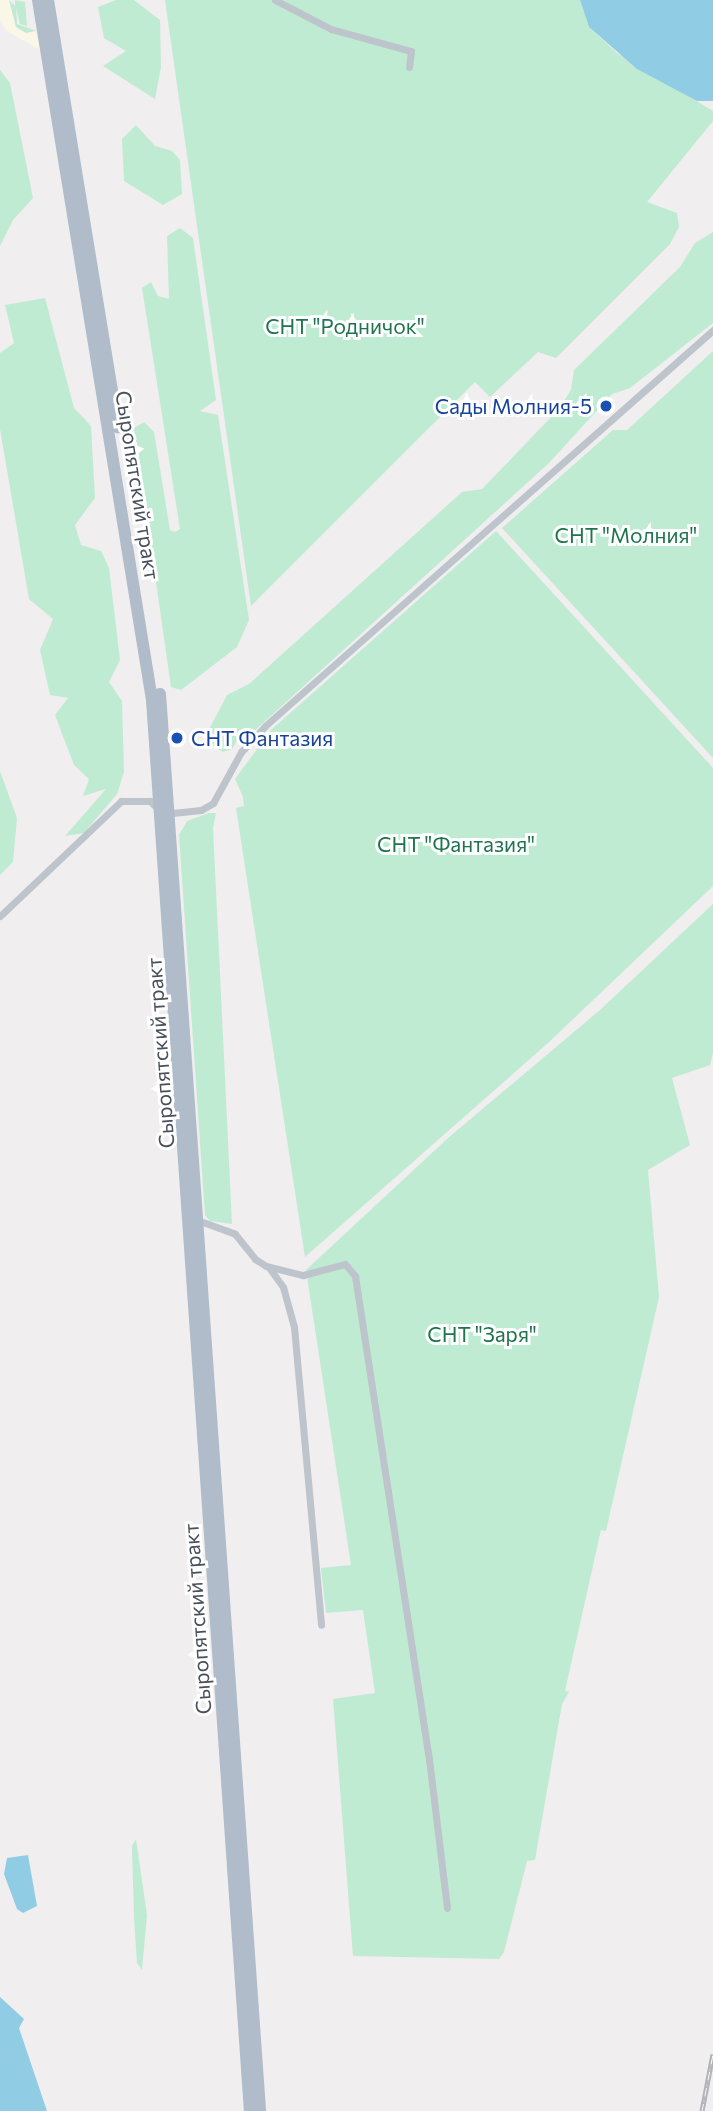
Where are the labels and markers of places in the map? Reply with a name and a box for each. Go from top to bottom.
place label: Сады Молния-5 [435,393,592,419]
marker: Сады Молния-5 [598,398,614,414]
place label: СНТ Фантазия [191,725,333,751]
marker: СНТ Фантазия [169,730,185,746]

